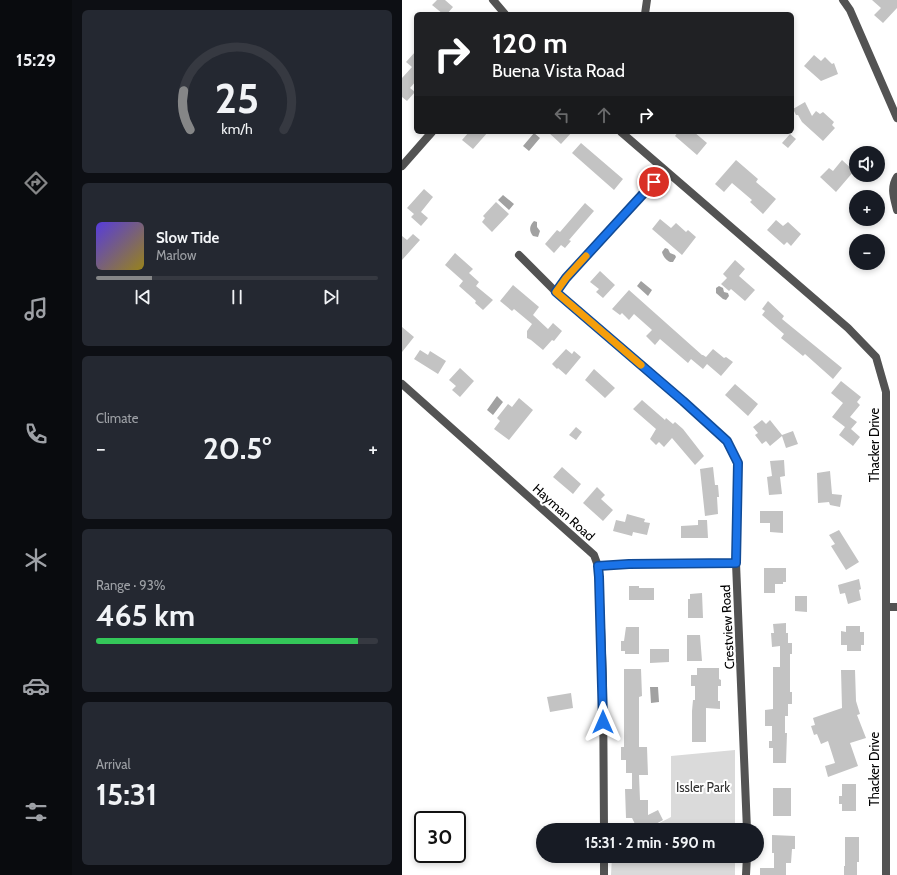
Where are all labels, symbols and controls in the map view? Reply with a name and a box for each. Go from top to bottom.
text: 120 m [492,26,568,60]
icon: right [426,28,478,80]
text: 15:29 [16,49,56,71]
text: Buena Vista Road [492,60,625,82]
text: 25 [215,72,259,122]
icon: left [551,104,573,126]
icon: ahead [593,104,615,126]
icon: right [635,104,657,126]
text: km/h [221,119,253,137]
map controls [849,146,885,270]
button: sound [849,146,885,182]
pin [637,165,671,199]
icon: directions [22,169,50,197]
icon: arrive [643,171,665,193]
button: + [849,190,885,226]
text: Slow Tide [156,229,219,247]
button: − [849,234,885,270]
text: Marlow [156,247,196,263]
icon: previous [132,286,154,308]
icon: pause [226,286,248,308]
icon: next [320,286,342,308]
icon: music [22,295,50,323]
street label: Thacker Drive [866,407,882,482]
text: Climate [96,410,138,426]
icon: phone [22,420,50,448]
text: 20.5° [203,430,271,467]
text: − [96,435,106,462]
text: + [368,435,378,462]
street label: Hayman Road [530,480,598,544]
icon: climate [22,546,50,574]
text: Range · 93% [96,577,165,593]
street label: Crestview Road [717,584,737,670]
text: 465 km [96,597,195,634]
icon: car [22,672,50,700]
position arrow [582,701,624,743]
street label: Thacker Drive [866,731,882,806]
text: Arrival [96,756,131,772]
text: 15:31 [96,776,157,813]
park label: Issler Park [676,779,730,795]
icon: filters [22,798,50,826]
speed limit sign: 30 [414,811,466,863]
text: 15:31 · 2 min · 590 m [585,834,715,852]

